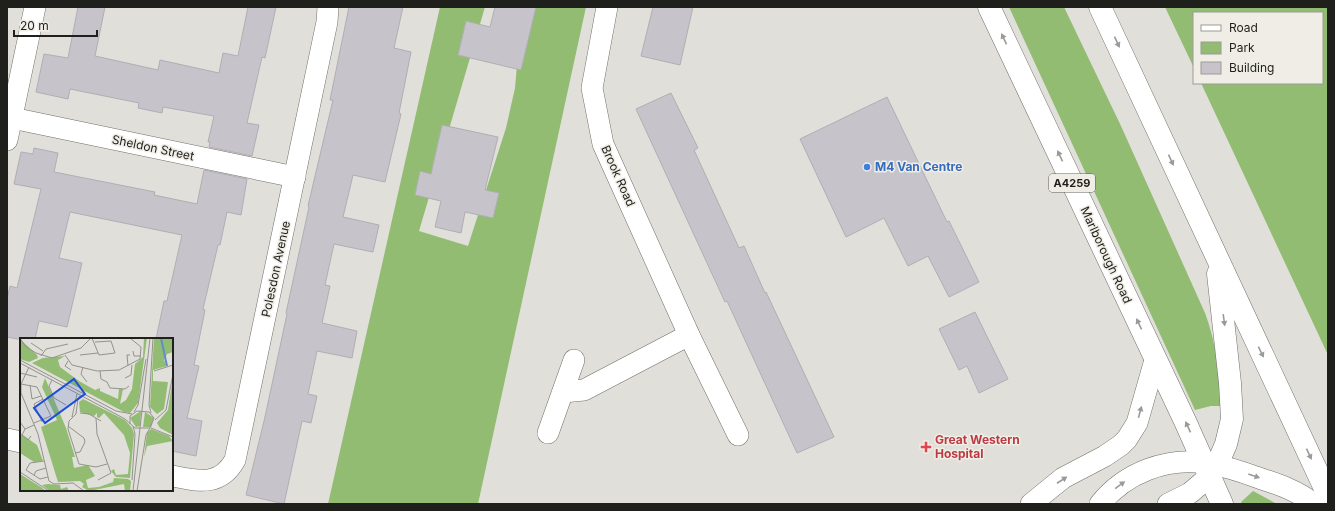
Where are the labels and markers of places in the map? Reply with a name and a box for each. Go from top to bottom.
place label: M4 Van Centre [875,159,962,174]
marker: M4 Van Centre [862,162,872,172]
place label: Great Western Hospital [935,432,1020,461]
marker: Great Western Hospital [920,441,932,453]

